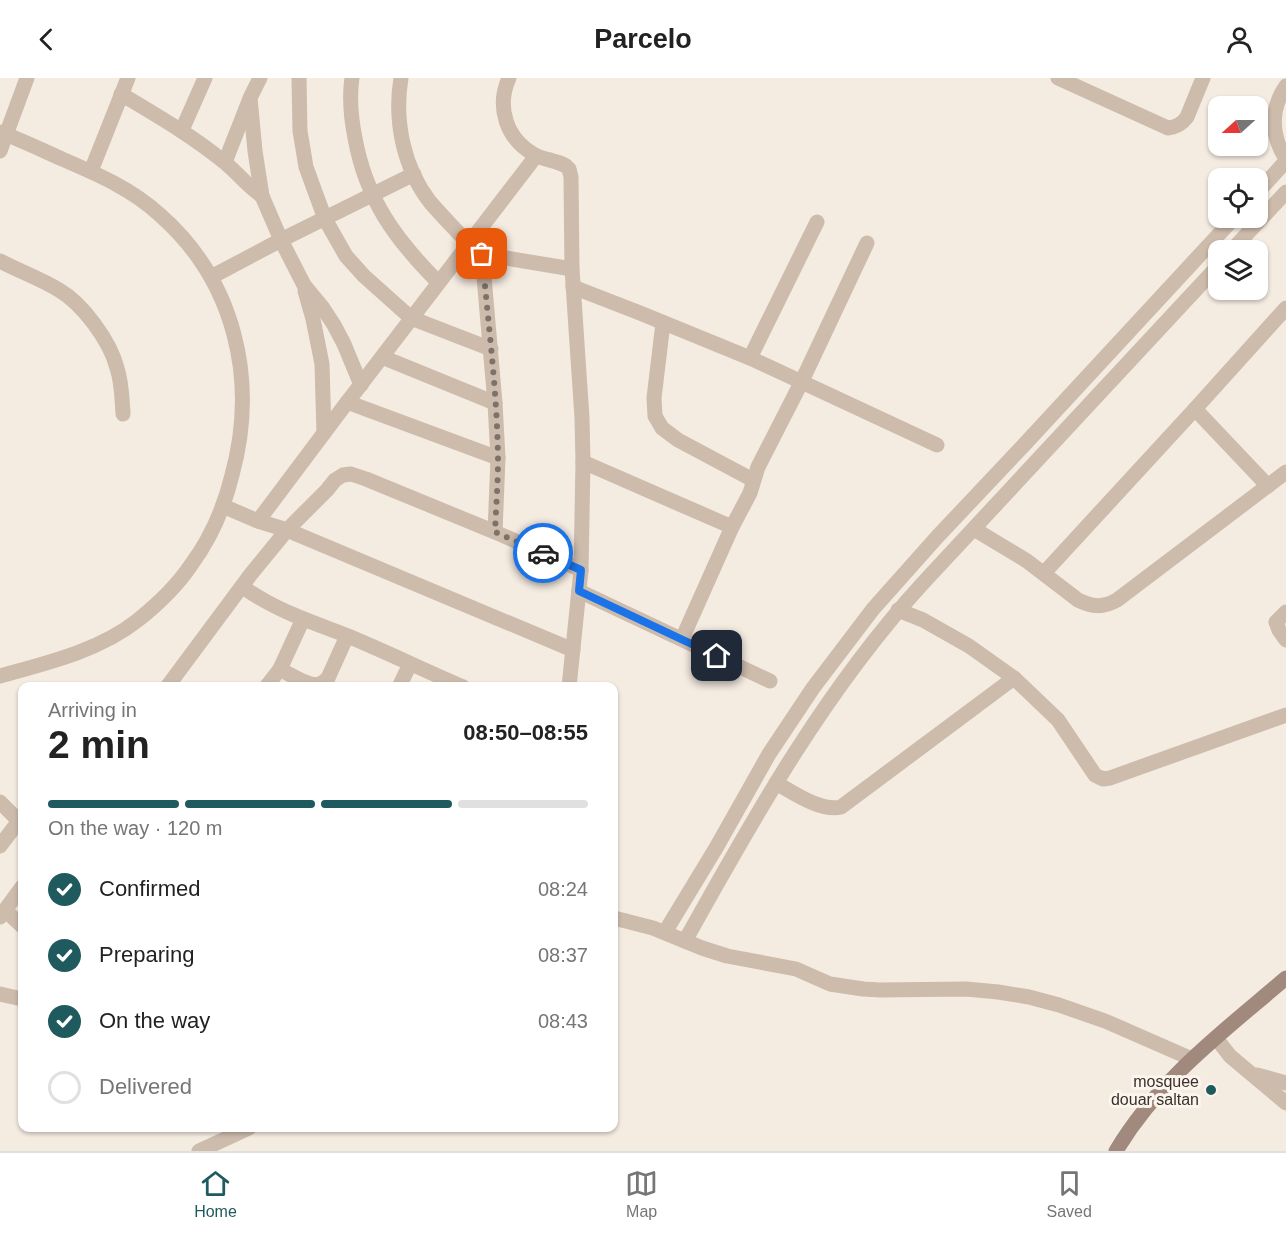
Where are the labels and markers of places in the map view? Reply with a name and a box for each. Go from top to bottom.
pin [456,228,507,279]
pin [691,630,742,681]
place label: mosquee douar saltan [1111,1073,1199,1108]
marker: mosquee douar saltan [1204,1083,1218,1097]

